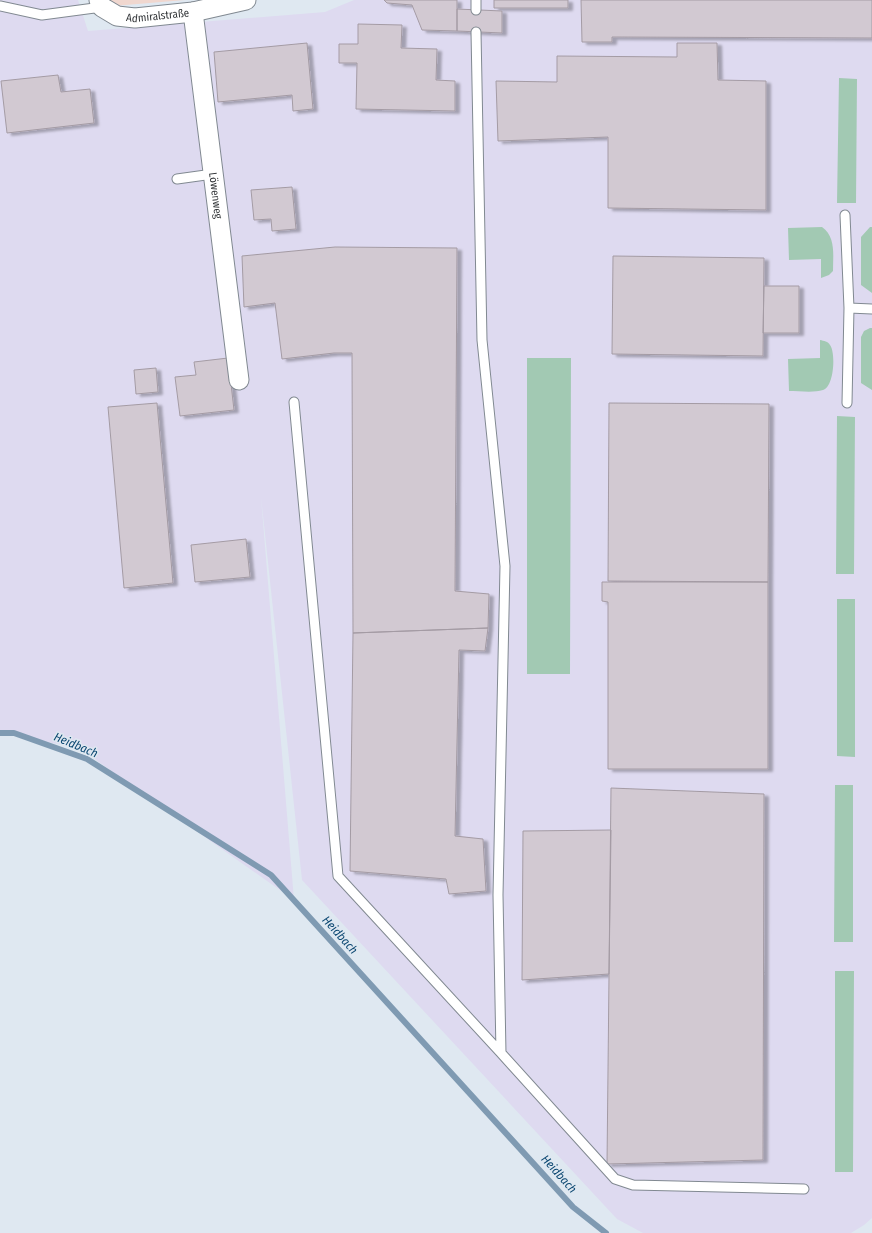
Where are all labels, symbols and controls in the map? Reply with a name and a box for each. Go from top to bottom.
street label: Admiralstraße [126,6,190,25]
street label: Löwenweg [207,172,225,220]
water label: Heidbach [52,730,100,760]
water label: Heidbach [319,913,361,957]
water label: Heidbach [538,1152,580,1196]

